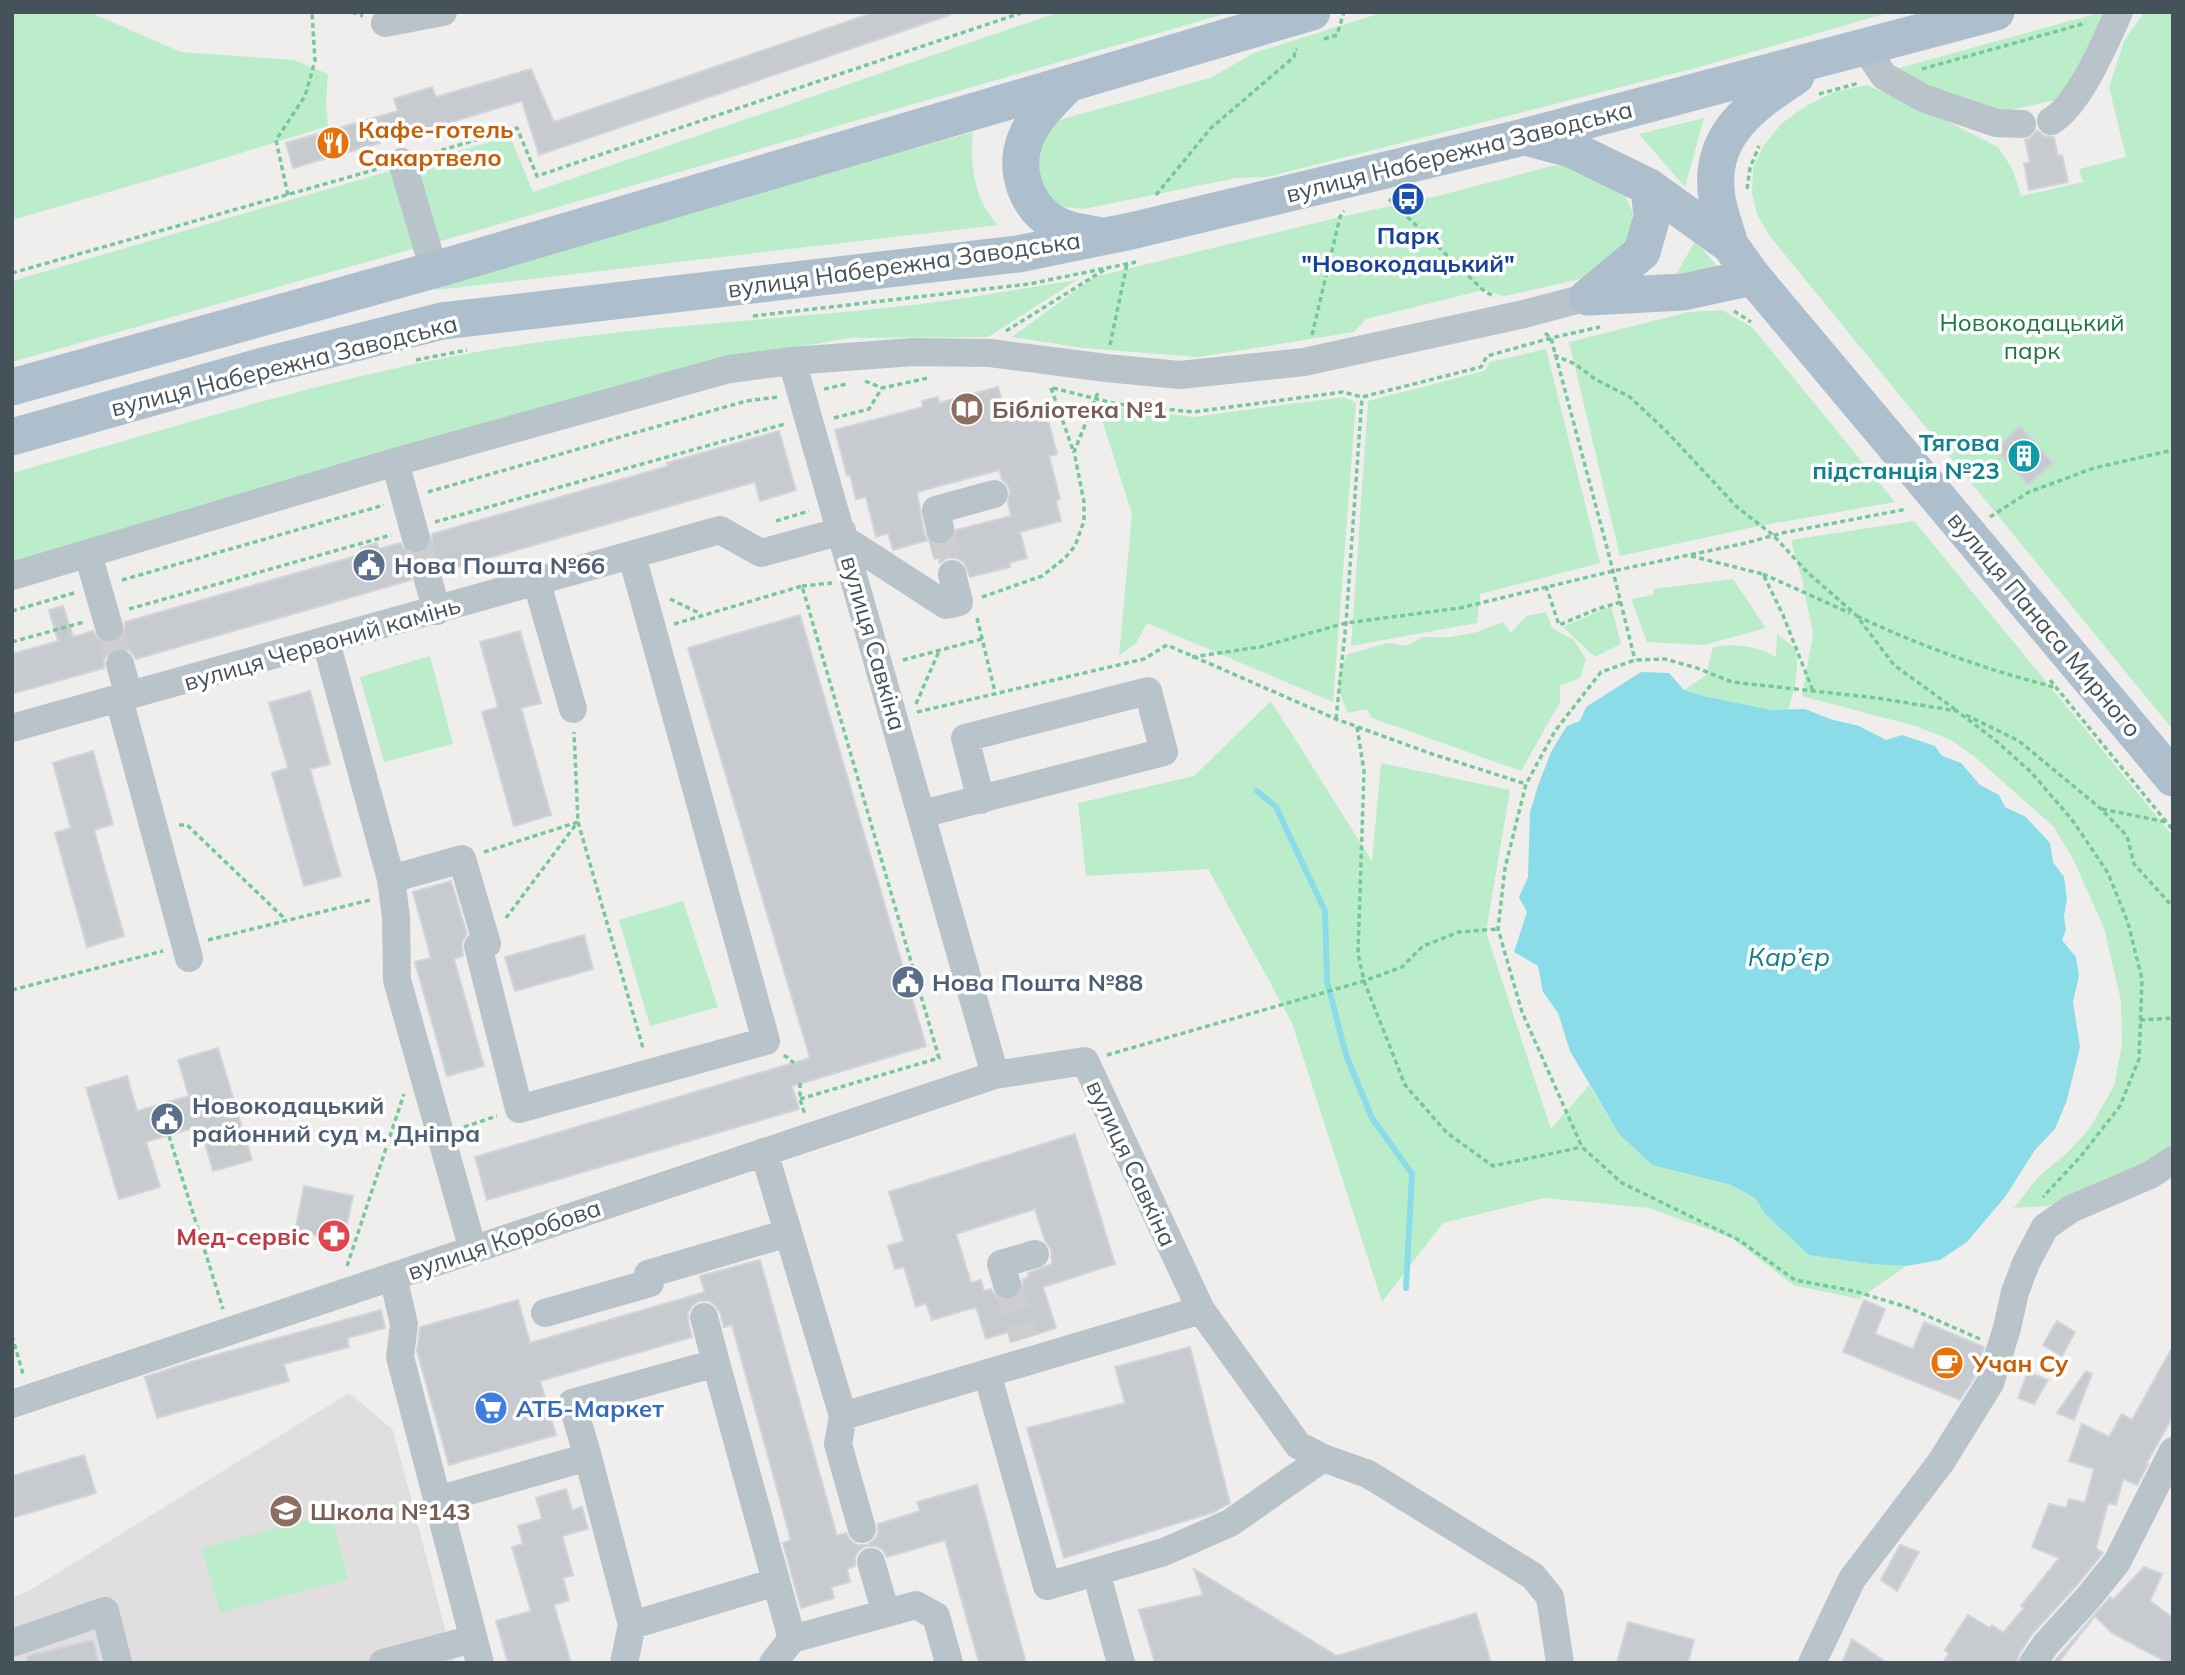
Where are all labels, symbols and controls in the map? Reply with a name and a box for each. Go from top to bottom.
street label: вулиця Набережна Заводська [1283,93,1635,209]
place label: Кафе-готель Сакартвело [358,114,514,172]
restaurant icon: Кафе-готель Сакартвело [314,124,352,162]
bus stop icon: Парк "Новокодацький" [1389,180,1427,218]
place label: Парк "Новокодацький" [1301,220,1515,278]
street label: вулиця Набережна Заводська [726,224,1082,304]
street label: вулиця Набережна Заводська [108,307,460,423]
park label: Новокодацький парк [1939,307,2125,365]
library icon: Бібліотека №1 [948,390,986,428]
place label: Бібліотека №1 [992,394,1167,424]
place label: Тягова пiдстанцiя №23 [1812,427,2000,485]
building icon: Тягова пiдстанцiя №23 [2005,437,2043,475]
street label: вулиця Панаса Мирного [1942,505,2148,743]
public building icon: Нова Пошта №66 [350,546,388,584]
place label: Нова Пошта №66 [394,550,605,580]
street label: вулиця Савкіна [835,552,913,734]
street label: вулиця Червоний камінь [180,589,464,697]
water label: Кар’єр [1748,940,1830,973]
public building icon: Нова Пошта №88 [889,963,927,1001]
place label: Нова Пошта №88 [932,967,1143,997]
street label: вулиця Савкіна [1080,1075,1184,1251]
place label: Новокодацький районний суд м. Дніпра [192,1090,480,1148]
public building icon: Новокодацький районний суд м. Дніпра [148,1100,186,1138]
street label: вулиця Коробова [404,1192,604,1286]
pharmacy icon: Мед-сервіс [315,1217,353,1255]
place label: Мед-сервіс [176,1221,310,1251]
cafe icon: Учан Су [1928,1344,1966,1382]
place label: Учан Су [1971,1348,2069,1378]
supermarket icon: АТБ-Маркет [472,1389,510,1427]
place label: АТБ-Маркет [516,1393,664,1423]
school or university icon: Школа №143 [267,1492,305,1530]
place label: Школа №143 [310,1496,471,1526]

